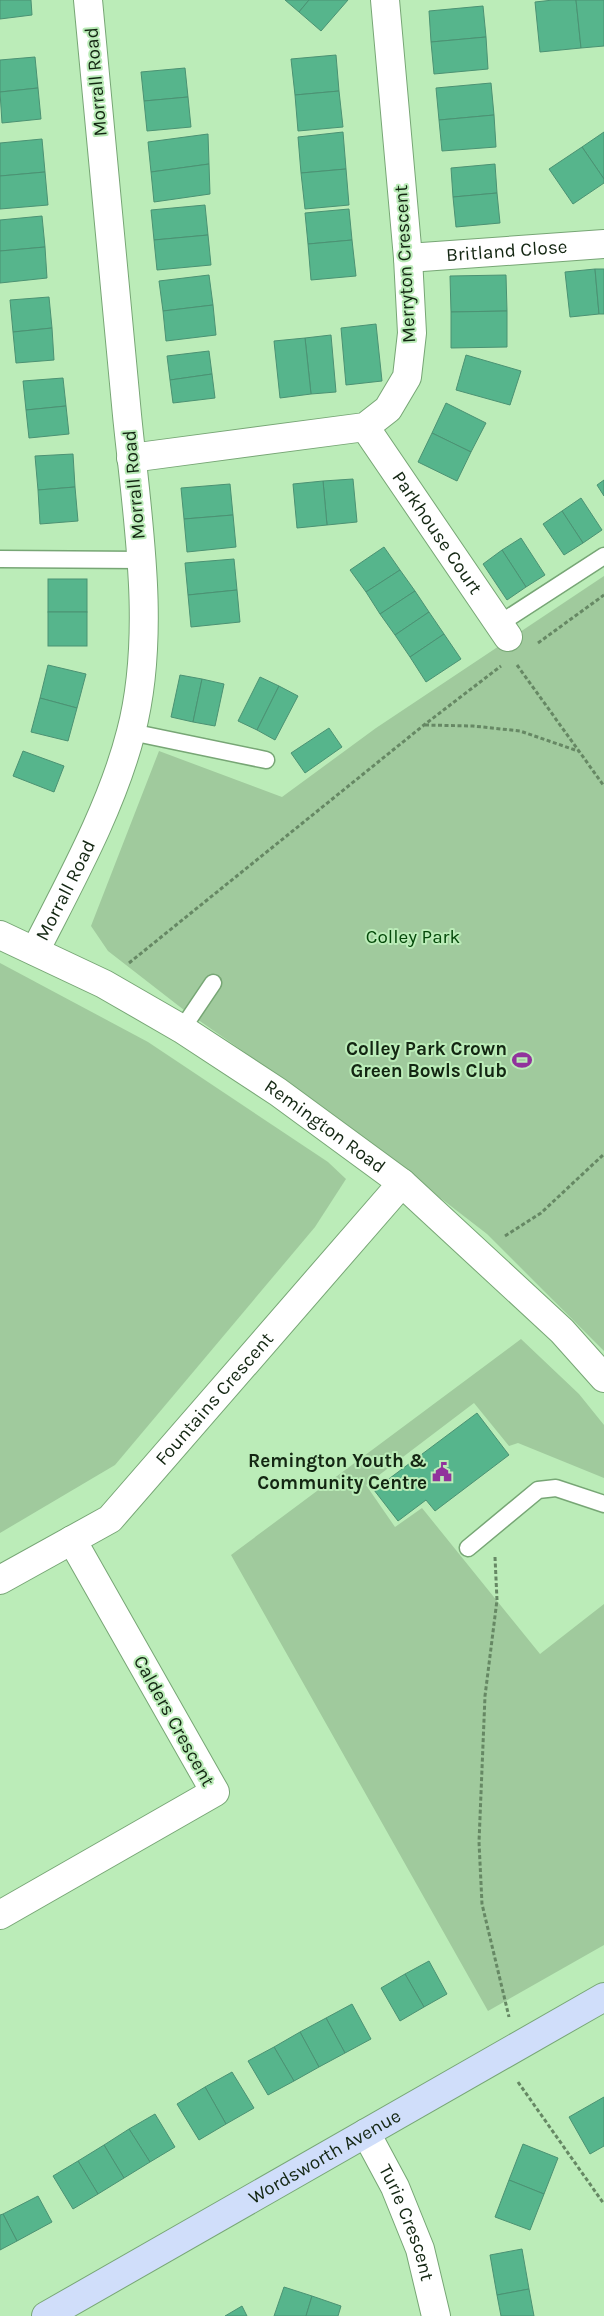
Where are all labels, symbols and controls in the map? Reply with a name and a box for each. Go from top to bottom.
street label: Morrall Road [80,26,112,138]
street label: Merryton Crescent [390,184,420,344]
street label: Britland Close [445,236,568,266]
street label: Morrall Road [118,429,150,541]
street label: Parkhouse Court [387,467,487,598]
street label: Morrall Road [31,837,100,945]
park label: Colley Park [366,926,460,948]
place label: Colley Park Crown Green Bowls Club [346,1038,507,1082]
sports icon: Colley Park Crown Green Bowls Club [511,1049,533,1071]
street label: Remington Road [260,1075,390,1178]
street label: Fountains Crescent [151,1328,278,1470]
place label: Remington Youth & Community Centre [248,1450,427,1494]
public building icon: Remington Youth & Community Centre [431,1461,453,1483]
street label: Calders Crescent [129,1652,219,1790]
street label: Wordsworth Avenue [245,2105,405,2209]
street label: Turie Crescent [374,2161,438,2283]

